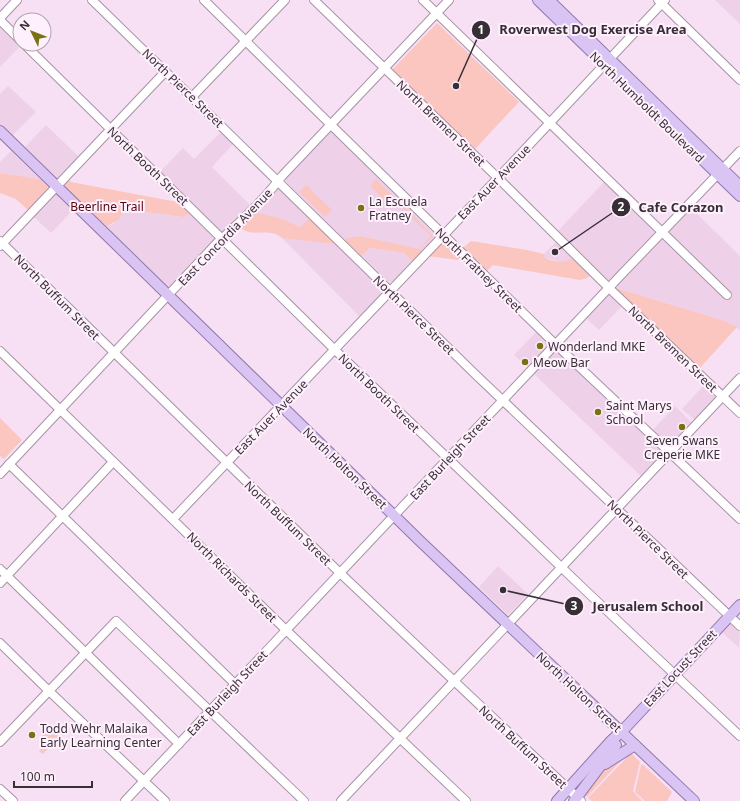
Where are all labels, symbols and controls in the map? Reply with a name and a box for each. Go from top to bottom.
north arrow [12,12,52,52]
text: N [16,16,33,33]
callout: Roverwest Dog Exercise Area [471,17,695,42]
text: Roverwest Dog Exercise Area [499,20,687,38]
text: 1 [478,21,484,38]
street label: North Pierce Street [139,45,228,132]
street label: North Humboldt Boulevard [586,48,708,166]
street label: North Bremen Street [393,76,490,170]
street label: North Booth Street [104,123,193,210]
street label: East Auer Avenue [454,140,535,223]
street label: East Concordia Avenue [174,185,276,289]
place label: La Escuela Fratney [369,193,427,224]
callout: Cafe Corazon [611,194,732,219]
park label: Beerline Trail [70,198,144,215]
text: 2 [618,198,625,215]
text: Cafe Corazon [638,198,724,216]
marker: La Escuela Fratney [356,203,366,213]
street label: North Fratney Street [432,224,527,316]
street label: North Buffum Street [10,250,104,344]
street label: North Pierce Street [370,272,459,359]
street label: North Bremen Street [625,302,722,396]
place label: Wonderland MKE [548,338,645,355]
marker: Wonderland MKE [535,341,545,351]
street label: North Booth Street [335,350,424,437]
place label: Meow Bar [533,354,590,371]
marker: Meow Bar [520,357,530,367]
street label: East Auer Avenue [231,375,312,458]
place label: Saint Marys School [606,397,672,428]
marker: Saint Marys School [593,407,603,417]
street label: East Burleigh Street [406,410,495,503]
marker: Seven Swans Creperie MKE [677,422,687,432]
street label: North Holton Street [299,423,391,513]
place label: Seven Swans Creperie MKE [644,432,720,463]
street label: North Buffum Street [241,477,336,569]
street label: North Pierce Street [604,496,693,583]
street label: North Richards Street [183,528,281,626]
callout: Jerusalem School [564,594,711,619]
text: 3 [571,597,578,614]
text: Jerusalem School [592,597,703,615]
street label: East Locust Street [640,625,721,710]
street label: East Burleigh Street [183,646,272,739]
street label: North Holton Street [533,648,626,737]
street label: North Buffum Street [475,702,571,793]
place label: Todd Wehr Malaika Early Learning Center [40,720,162,751]
marker: Todd Wehr Malaika Early Learning Center [27,730,37,740]
scale bar [14,763,92,789]
text: 100 m [20,768,55,785]

